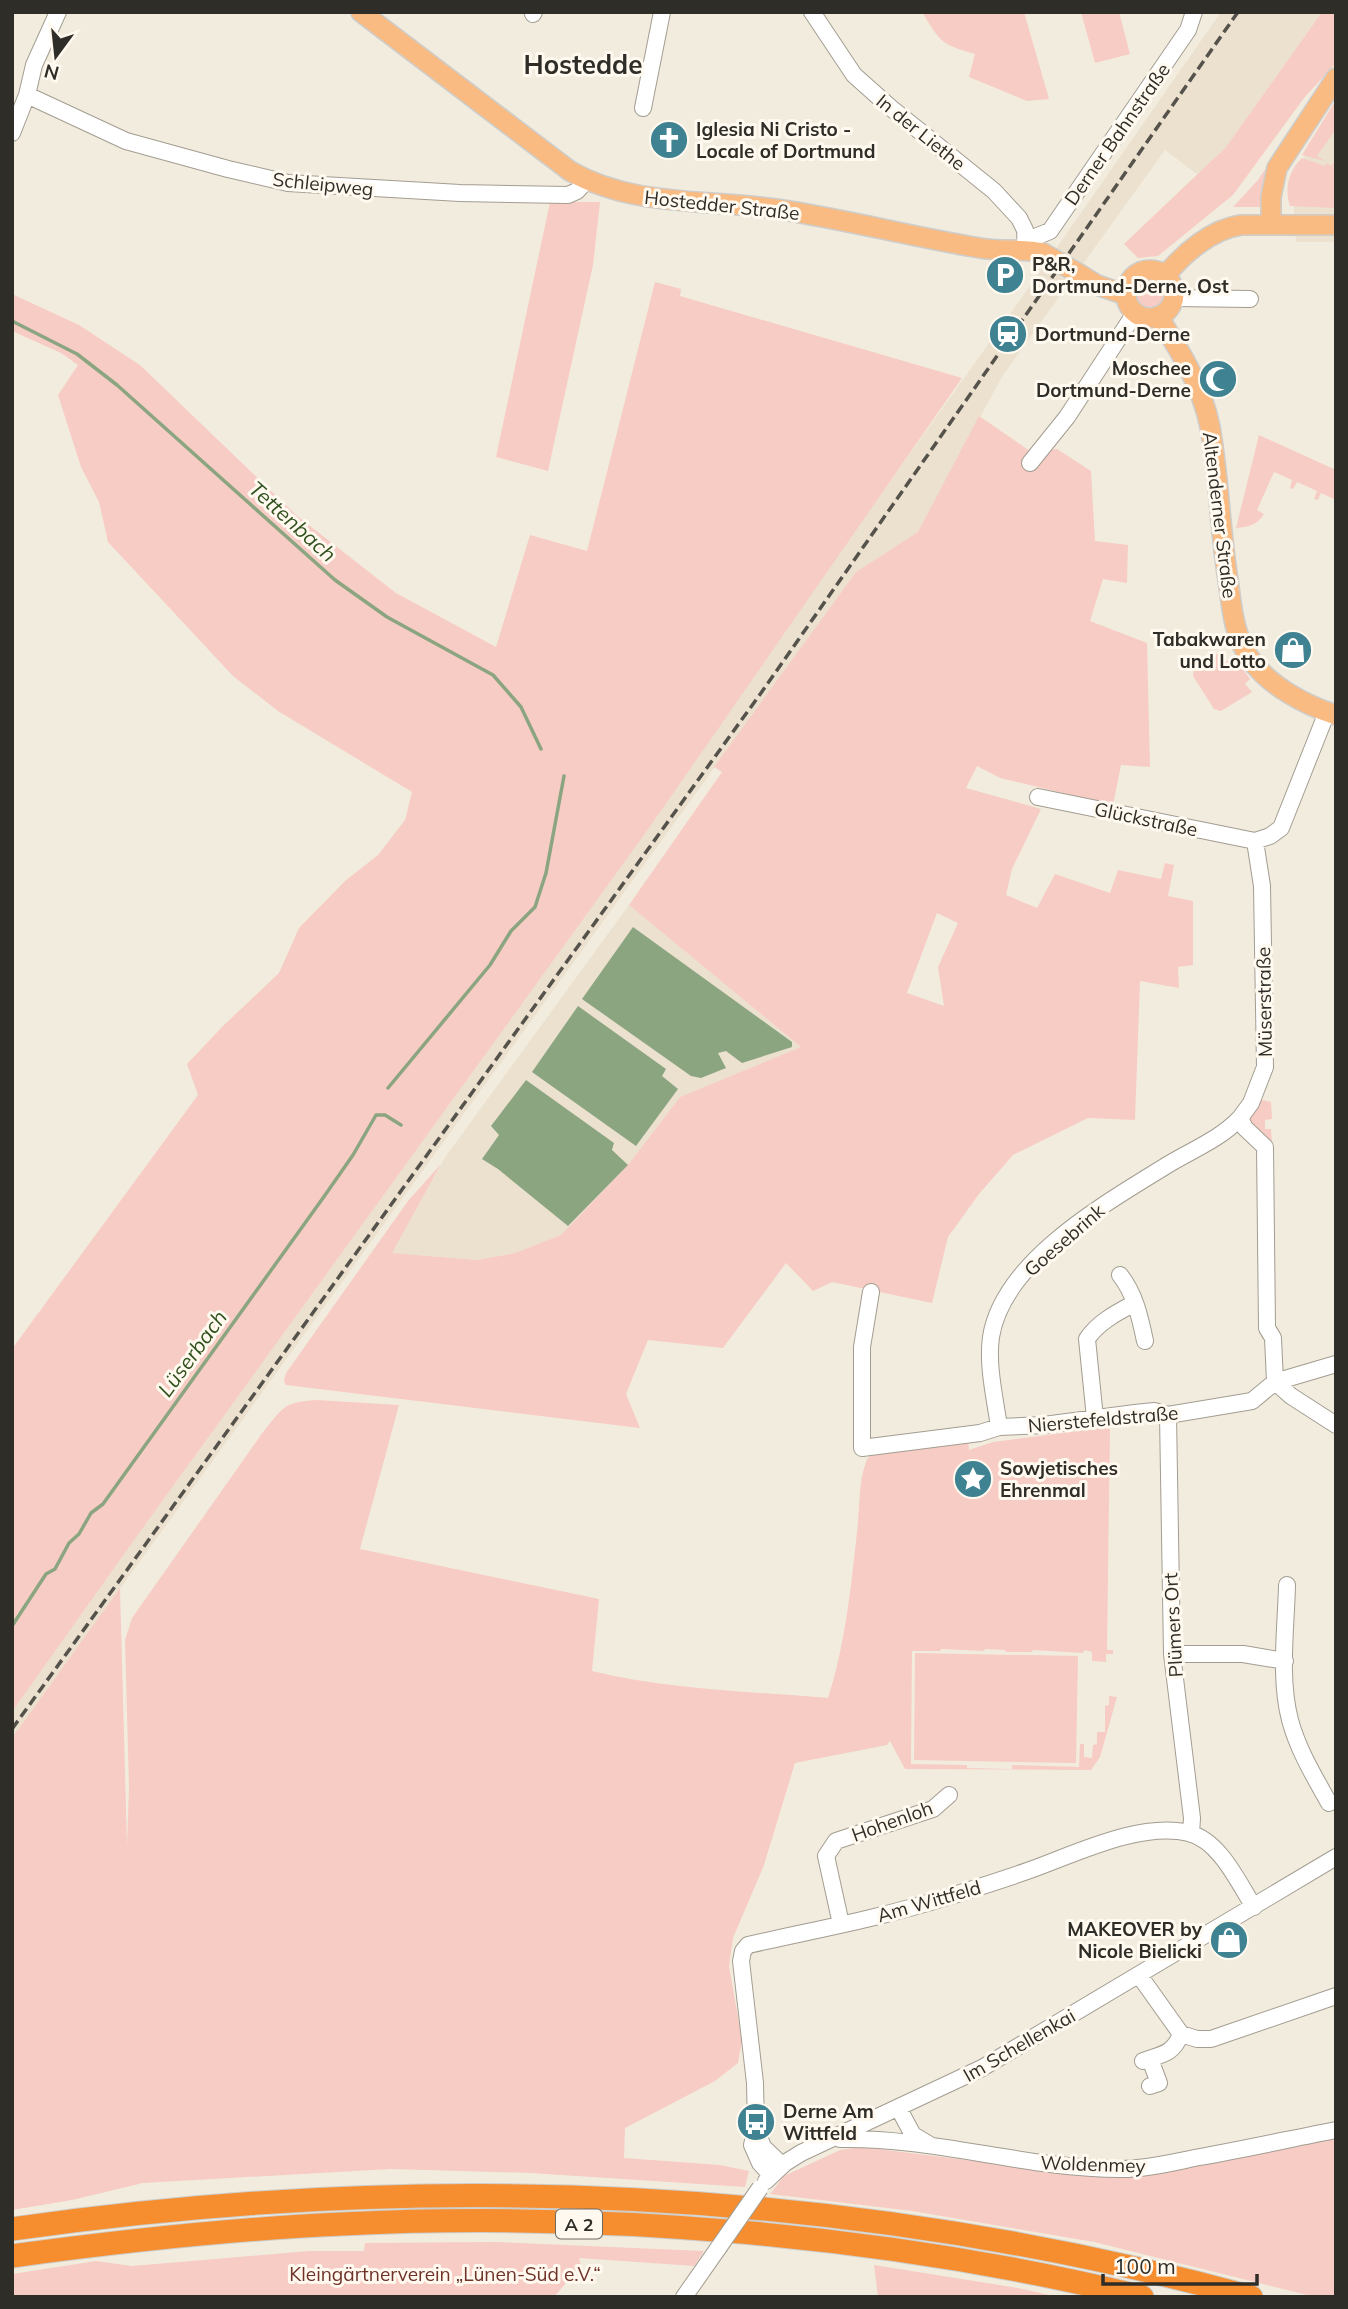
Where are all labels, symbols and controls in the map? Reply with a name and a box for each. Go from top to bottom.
north arrow [21,21,91,91]
district label: Hostedde [524,48,642,81]
street label: Derner Bahnstraße [1059,58,1175,210]
text: N [42,59,62,86]
street label: In der Liethe [872,89,970,175]
place label: Iglesia Ni Cristo - Locale of Dortmund [696,117,876,163]
church icon: Iglesia Ni Cristo - Locale of Dortmund [648,119,690,161]
street label: Schleipweg [271,167,375,201]
street label: Hostedder Straße [643,185,801,225]
place label: P&R, Dortmund-Derne, Ost [1032,252,1229,298]
parking icon: P&R, Dortmund-Derne, Ost [984,254,1026,296]
station icon: Dortmund-Derne [987,313,1029,355]
place label: Dortmund-Derne [1035,322,1190,346]
place label: Moschee Dortmund-Derne [1036,356,1191,402]
mosque icon: Moschee Dortmund-Derne [1197,358,1239,400]
street label: Altenderner Straße [1198,430,1242,600]
water label: Tettenbach [244,475,342,567]
place label: Tabakwaren und Lotto [1153,627,1266,673]
shop icon: Tabakwaren und Lotto [1272,629,1314,671]
street label: Glückstraße [1092,796,1200,842]
street label: Müserstraße [1251,947,1277,1057]
street label: Goesebrink [1019,1198,1109,1281]
water label: Lüserbach [152,1305,232,1401]
street label: Nierstefeldstraße [1027,1400,1179,1438]
place label: Sowjetisches Ehrenmal [1000,1456,1118,1502]
place icon: Sowjetisches Ehrenmal [952,1458,994,1500]
street label: Plümers Ort [1158,1572,1188,1678]
street label: Hohenloh [848,1795,936,1847]
street label: Am Wittfeld [874,1875,984,1927]
place label: MAKEOVER by Nicole Bielicki [1067,1917,1203,1963]
shop icon: MAKEOVER by Nicole Bielicki [1208,1919,1250,1961]
street label: Im Schellenkai [959,2003,1079,2087]
place label: Derne Am Wittfeld [783,2099,874,2145]
bus stop icon: Derne Am Wittfeld [735,2101,777,2143]
street label: Woldenmey [1040,2150,1146,2178]
road number: A 2 [556,2210,602,2238]
scale bar [1103,2242,1257,2286]
text: 100 m [1114,2253,1176,2279]
park label: Kleingärtnerverein „Lünen-Süd e.V.“ [289,2262,601,2286]

